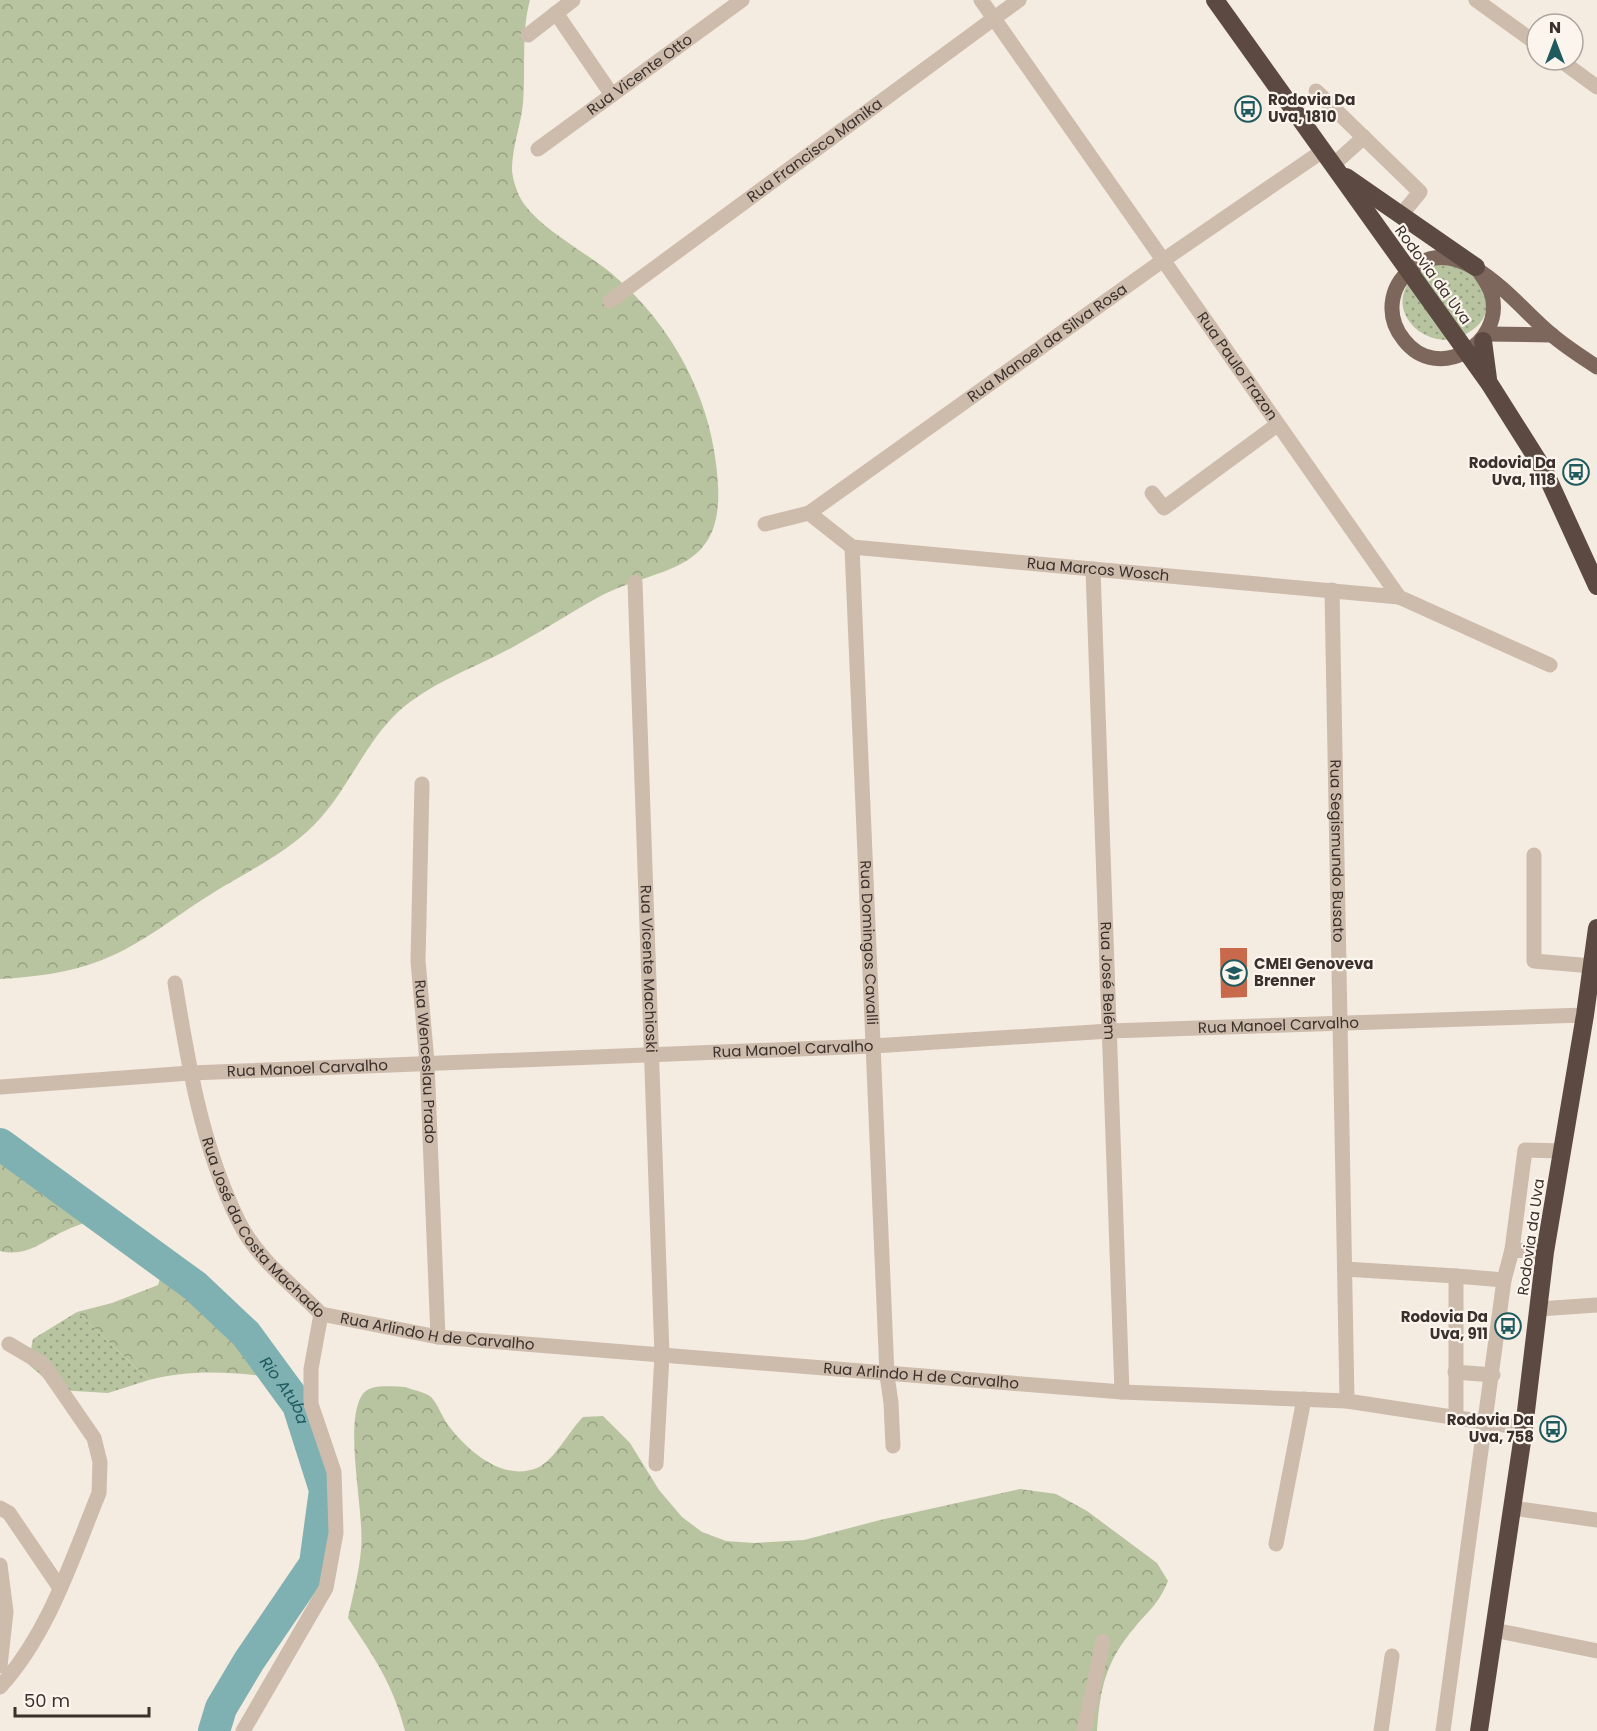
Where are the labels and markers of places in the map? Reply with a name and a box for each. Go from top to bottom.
place label: Rodovia Da Uva, 1810 [1268,89,1355,127]
bus stop icon: Rodovia Da Uva, 1810 [1233,94,1263,124]
place label: Rodovia Da Uva, 1118 [1469,452,1556,490]
bus stop icon: Rodovia Da Uva, 1118 [1561,457,1591,487]
place label: CMEI Genoveva Brenner [1254,953,1373,991]
school or university icon: CMEI Genoveva Brenner [1219,958,1249,988]
place label: Rodovia Da Uva, 911 [1401,1306,1488,1344]
bus stop icon: Rodovia Da Uva, 911 [1493,1311,1523,1341]
place label: Rodovia Da Uva, 758 [1447,1409,1534,1447]
bus stop icon: Rodovia Da Uva, 758 [1538,1414,1568,1444]

